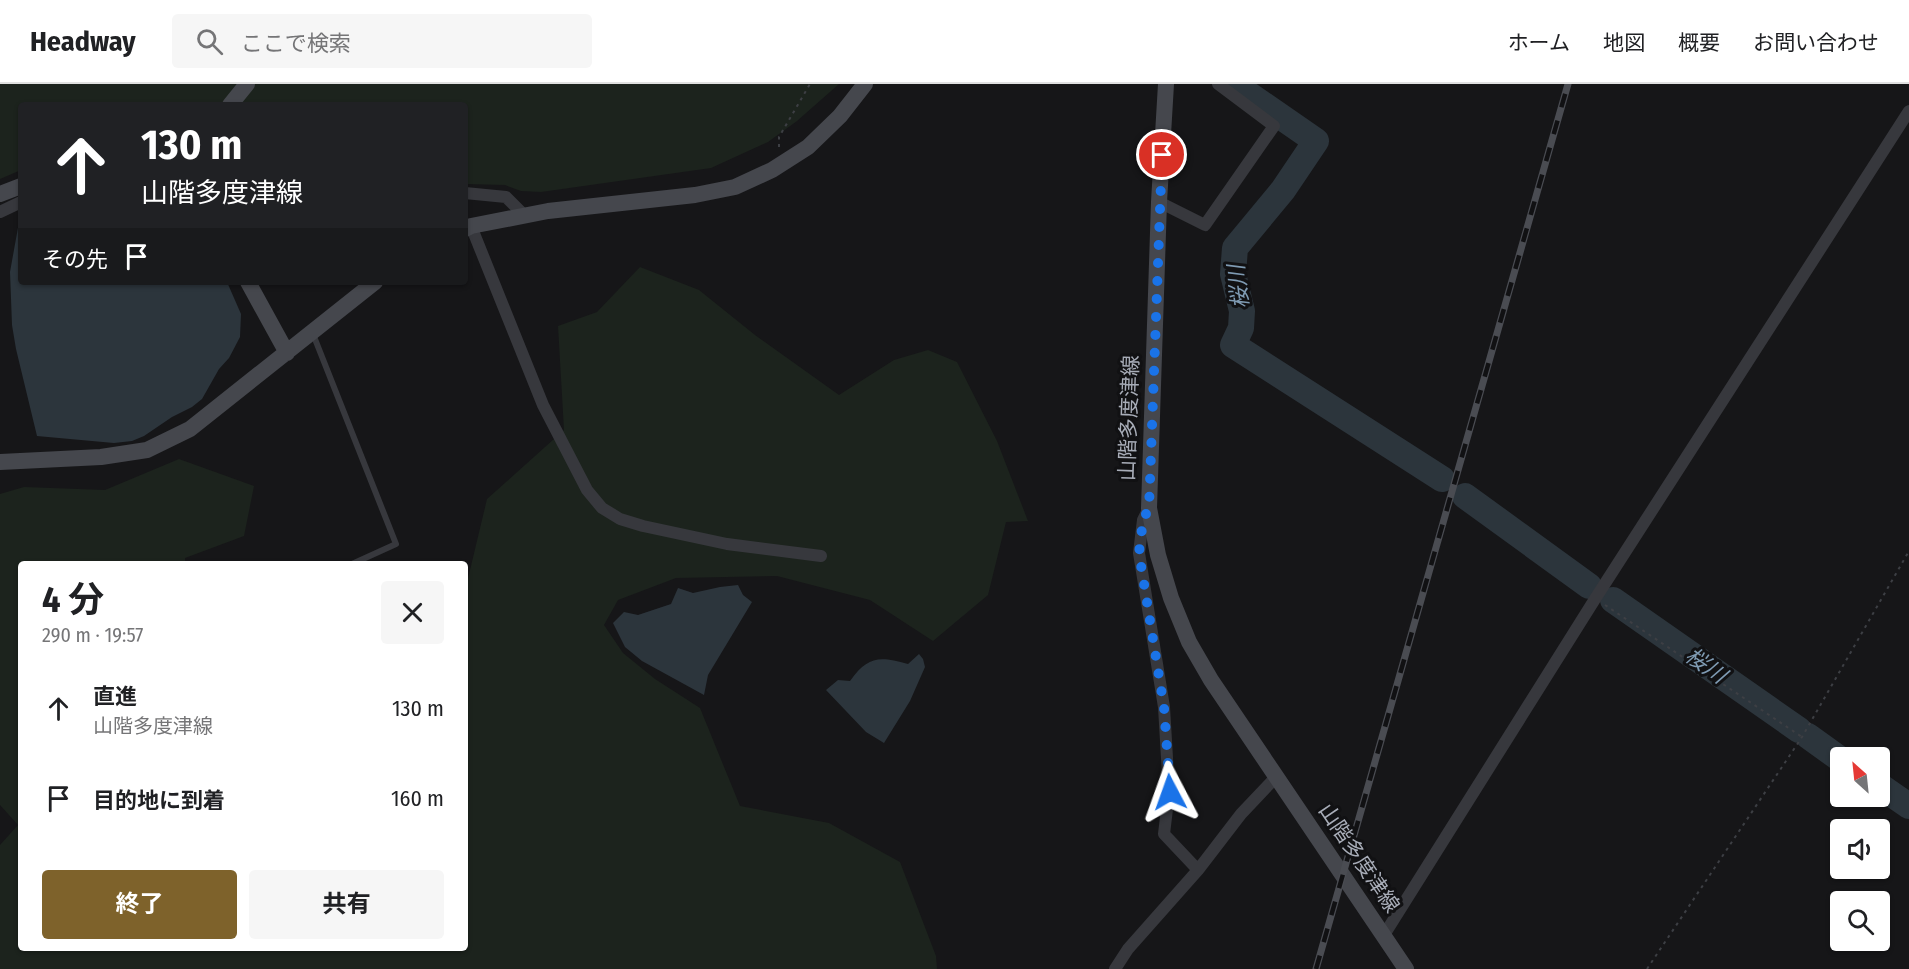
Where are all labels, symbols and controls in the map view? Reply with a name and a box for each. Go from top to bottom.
search box [172,14,592,68]
text: Headway [30,25,136,58]
icon: search [193,25,226,58]
text: ここで検索 [241,30,351,57]
text: ホーム [1508,30,1570,56]
text: 地図 [1603,30,1645,56]
text: 概要 [1678,30,1720,56]
text: お問い合わせ [1753,30,1879,56]
text: 130 m [141,120,242,170]
icon: ahead [42,126,120,204]
pin [1136,129,1187,180]
icon: arrive [1145,138,1178,171]
text: 山階多度津線 [141,177,303,209]
icon: arrive [120,240,153,273]
text: その先 [42,246,108,273]
water label: 桜川 [1222,261,1255,310]
street label: 山階多度津線 [1114,355,1144,481]
text: 4 分 [42,578,104,622]
button: close [381,581,444,644]
text: 290 m · 19:57 [42,623,143,647]
water label: 桜川 [1680,642,1733,690]
text: 直進 [93,683,137,710]
icon: ahead [42,692,75,725]
text: 130 m [392,695,444,722]
text: 山階多度津線 [93,714,213,738]
north arrow [1830,747,1890,807]
map controls [1830,747,1890,951]
position arrow [1138,760,1202,824]
icon: arrive [42,782,75,815]
text: 160 m [391,785,444,812]
text: 目的地に到着 [93,787,225,814]
street label: 山階多度津線 [1313,799,1405,917]
button: sound [1830,819,1890,879]
button: 終了 [42,870,237,939]
button: 共有 [249,870,444,939]
button: search [1830,891,1890,951]

